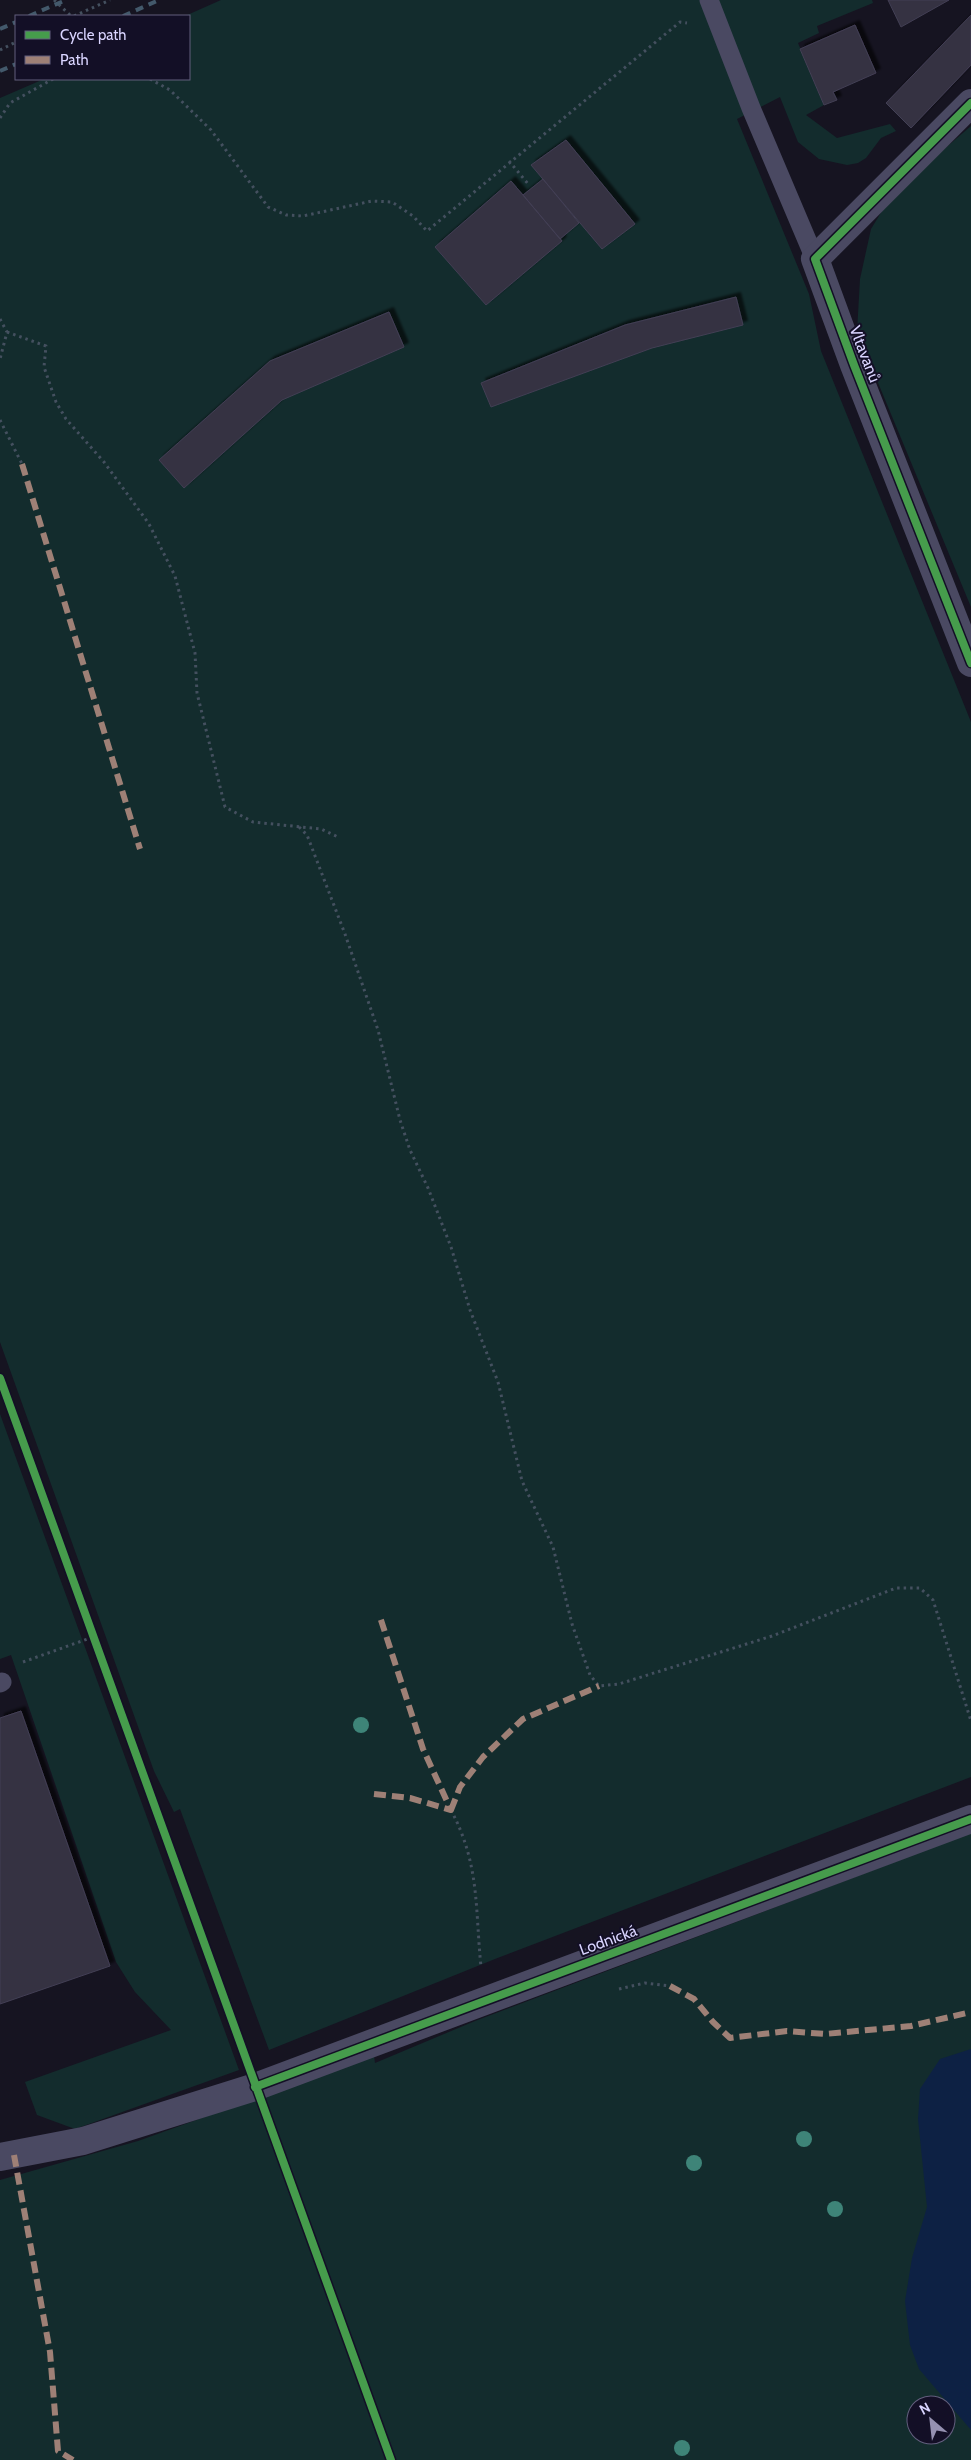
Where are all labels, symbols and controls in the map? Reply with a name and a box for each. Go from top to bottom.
legend [15,15,190,80]
text: Cycle path [60,26,126,44]
text: Path [60,51,89,69]
street label: Vltavanů [846,323,884,385]
street label: Lodnická [577,1921,640,1959]
north arrow [906,2395,956,2445]
text: N [916,2398,933,2419]

